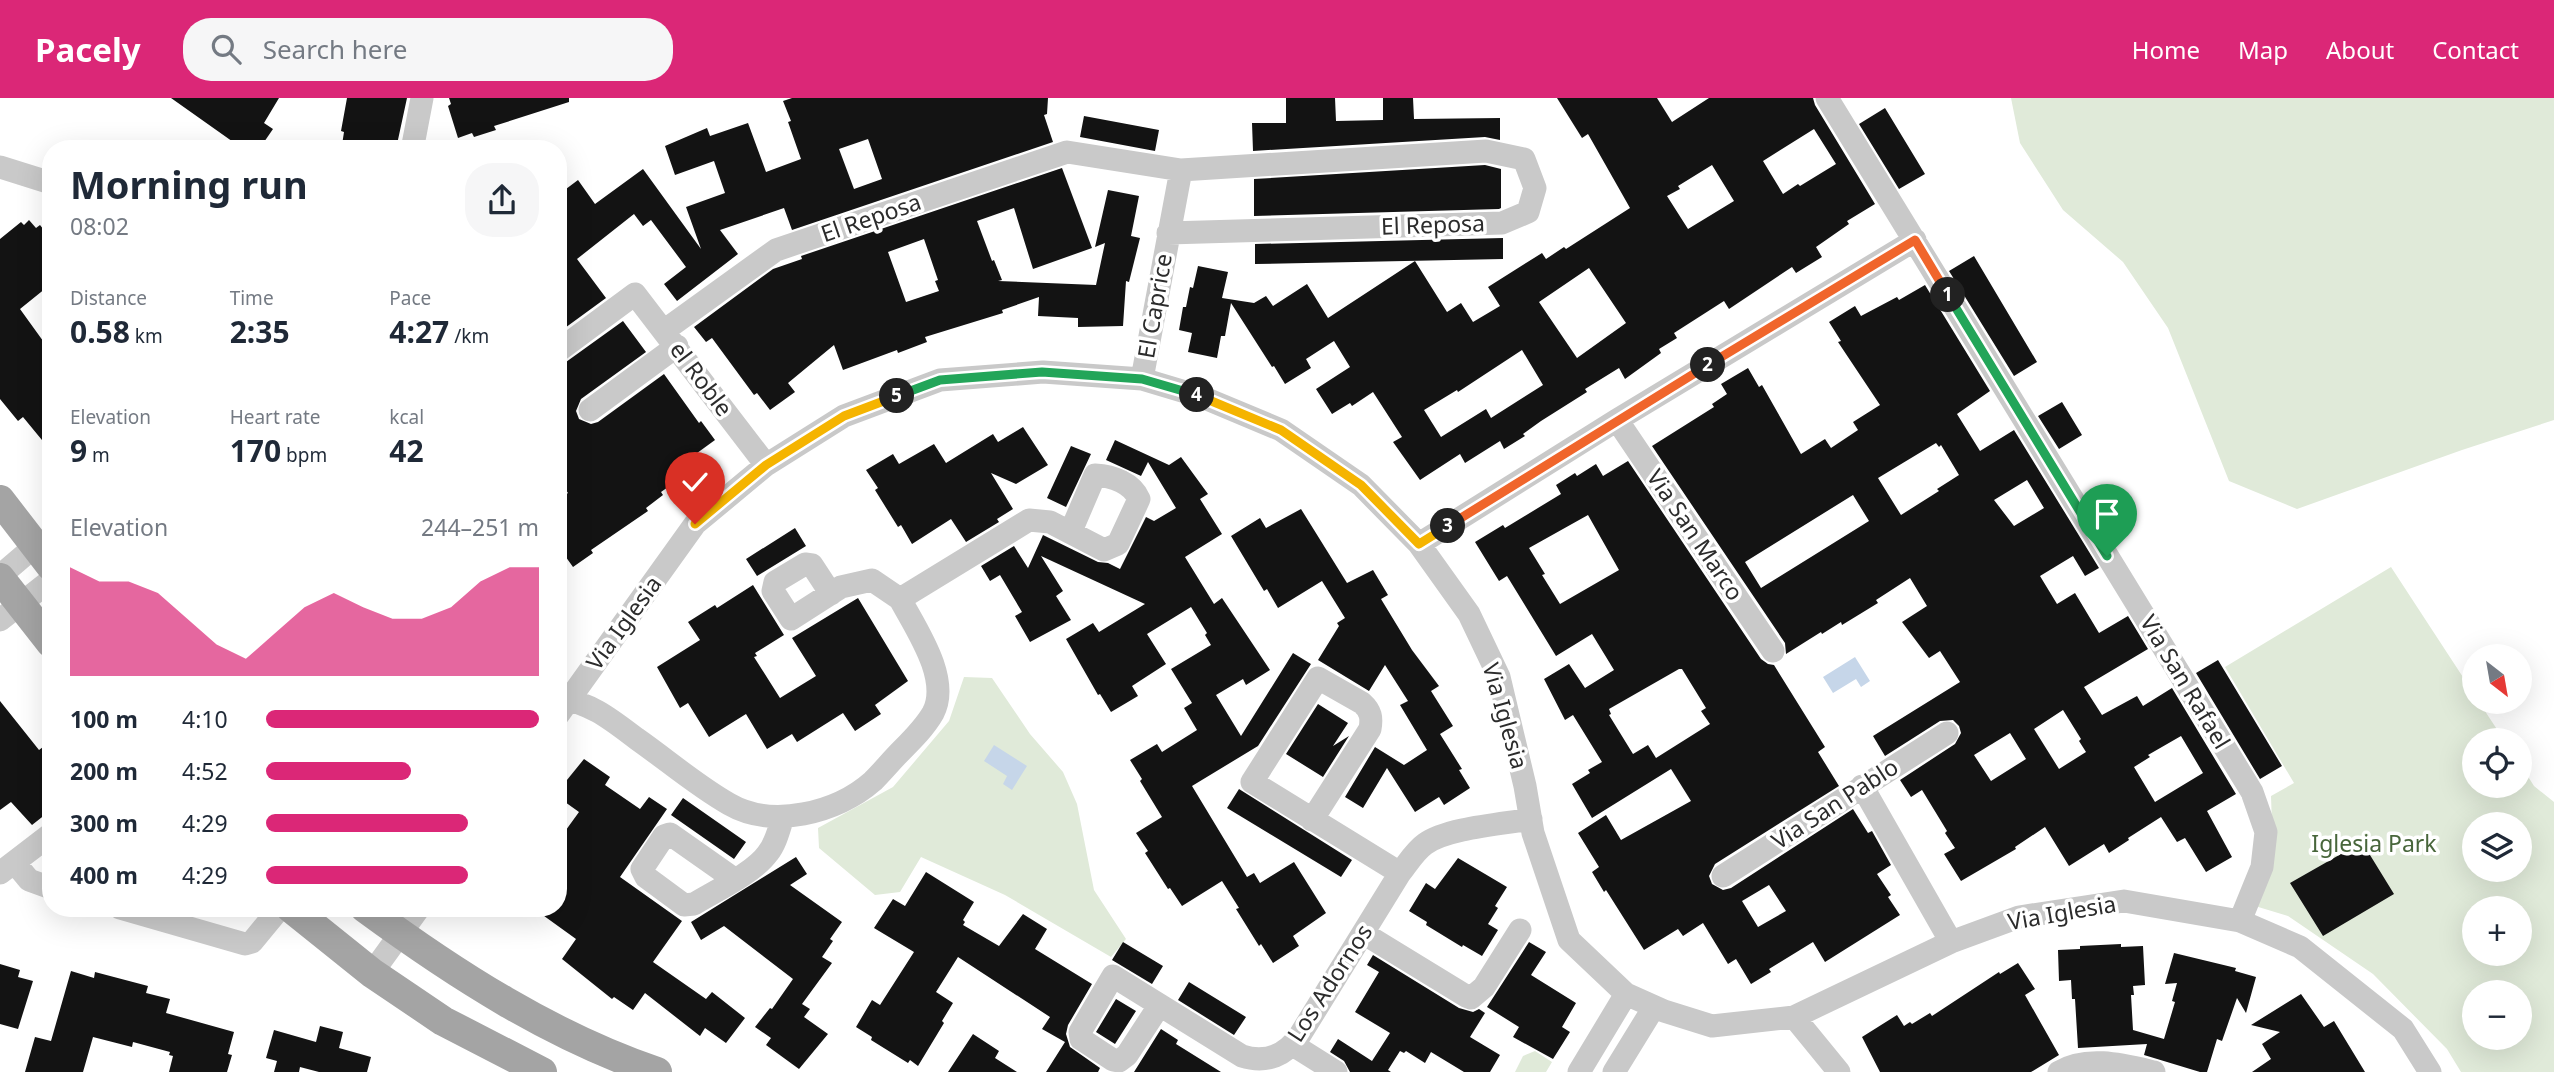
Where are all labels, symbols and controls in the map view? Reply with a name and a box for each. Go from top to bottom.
search box [183,18,673,81]
text: Pacely [35,27,141,72]
icon: search [207,30,245,68]
text: Search here [263,31,407,67]
text: Home [2132,33,2200,66]
text: Map [2238,33,2288,66]
text: About [2326,33,2394,66]
text: Contact [2432,33,2519,66]
text: Morning run [70,158,308,210]
button: share [465,163,539,237]
street label: El Reposa [816,185,925,249]
street label: El Reposa [1380,206,1485,242]
text: 08:02 [70,210,129,242]
street label: El Caprice [1129,251,1179,361]
pin: 1 [1930,278,1966,312]
text: 1 [1942,281,1953,307]
text: Distance [70,285,147,311]
text: Time [230,285,274,311]
text: Pace [389,285,431,311]
text: 0.58 [70,311,130,352]
text: 2:35 [230,311,290,352]
text: 4:27 [389,311,449,352]
text: km [130,323,163,349]
text: /km [449,323,489,349]
street label: el Roble [663,334,741,422]
pin: 2 [1690,348,1726,382]
text: 2 [1702,351,1713,377]
pin: 5 [880,378,914,414]
pin: 4 [1180,378,1214,412]
text: 4 [1191,381,1202,407]
text: 5 [891,382,902,408]
text: Elevation [70,404,151,430]
text: Heart rate [230,404,320,430]
text: kcal [389,404,424,430]
text: 9 [70,430,87,471]
text: 170 [230,430,281,471]
text: 42 [389,430,424,471]
text: m [87,442,110,468]
text: bpm [281,442,327,468]
pin [665,452,725,524]
street label: Via San Marco [1640,462,1752,606]
icon: check [676,463,714,501]
pin [2077,484,2137,556]
icon: arrive [2088,495,2126,533]
pin: 3 [1430,508,1466,544]
text: Elevation [70,511,168,543]
text: 244–251 m [421,511,539,543]
text: 3 [1442,512,1453,538]
street label: Via Iglesia [578,569,668,676]
street label: Via San Rafael [2133,608,2239,755]
north arrow [2462,644,2532,714]
map controls [2462,644,2532,1050]
street label: Via Iglesia [1476,659,1536,773]
text: 100 m [70,703,138,735]
text: 4:10 [182,703,228,735]
button: locate [2462,728,2532,798]
street label: Via San Pablo [1765,750,1904,856]
text: 200 m [70,755,138,787]
text: 4:52 [182,755,228,787]
text: 300 m [70,807,138,839]
text: 4:29 [182,807,228,839]
button: layers [2462,812,2532,882]
park label: Iglesia Park [2311,827,2437,859]
text: 400 m [70,859,138,891]
text: 4:29 [182,859,228,891]
street label: Via Iglesia [2005,887,2118,937]
button: + [2462,896,2532,966]
street label: Los Adornos [1279,917,1379,1048]
button: − [2462,980,2532,1050]

